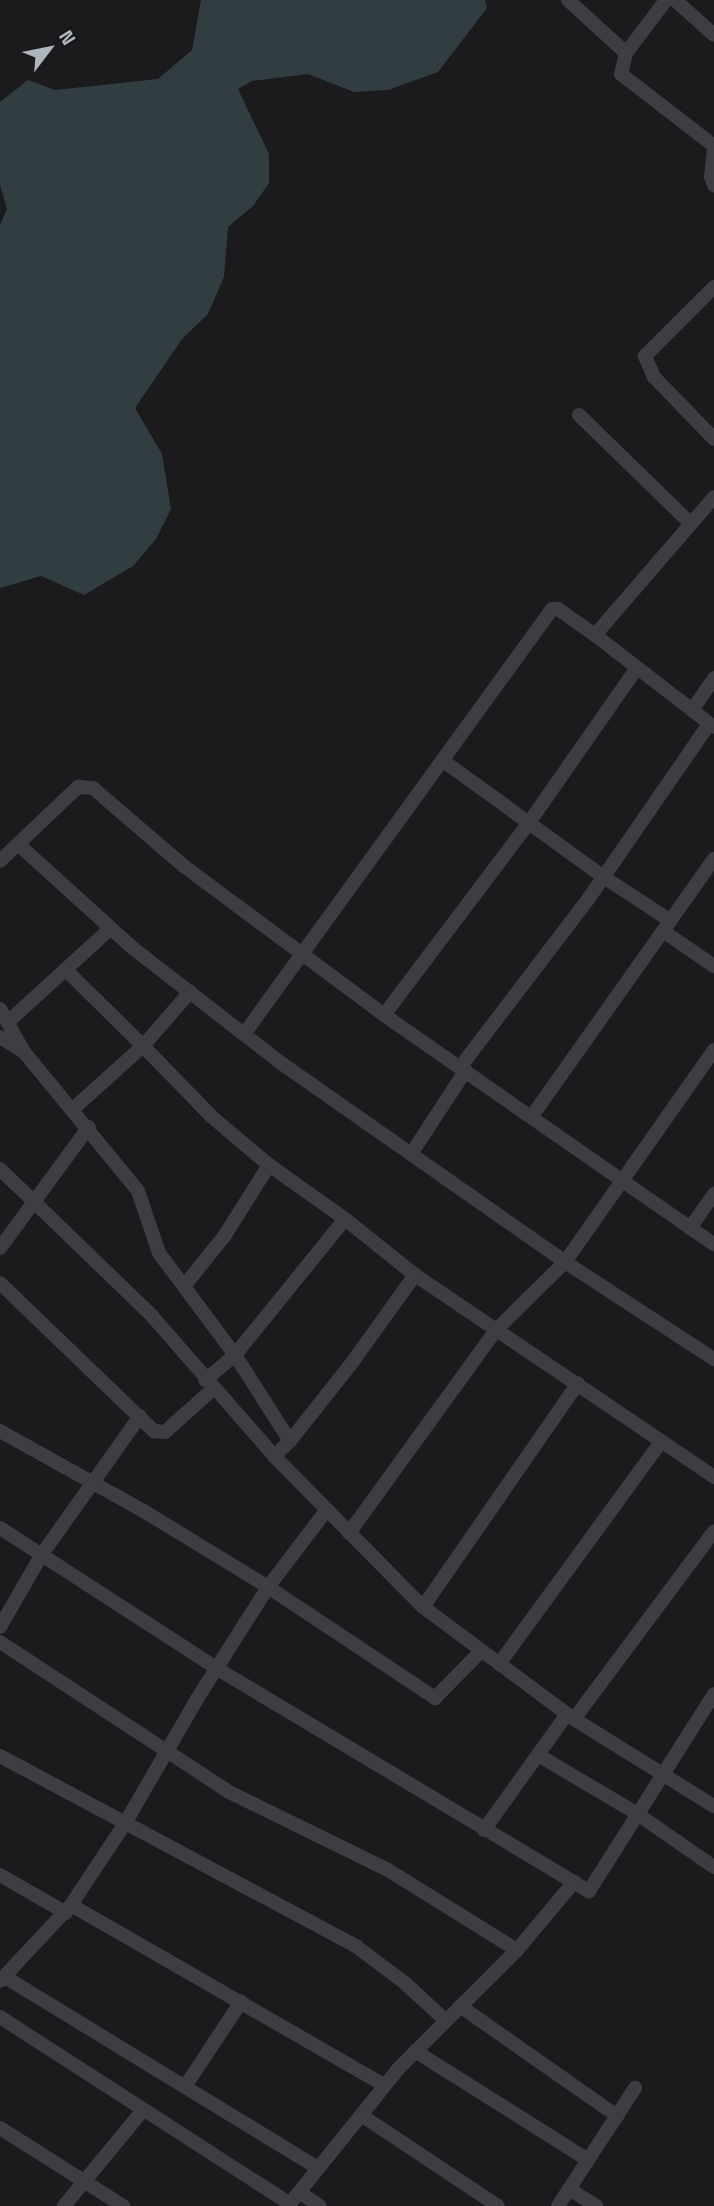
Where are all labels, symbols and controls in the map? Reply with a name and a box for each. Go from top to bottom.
north arrow [14,14,84,84]
text: N [53,26,81,50]

